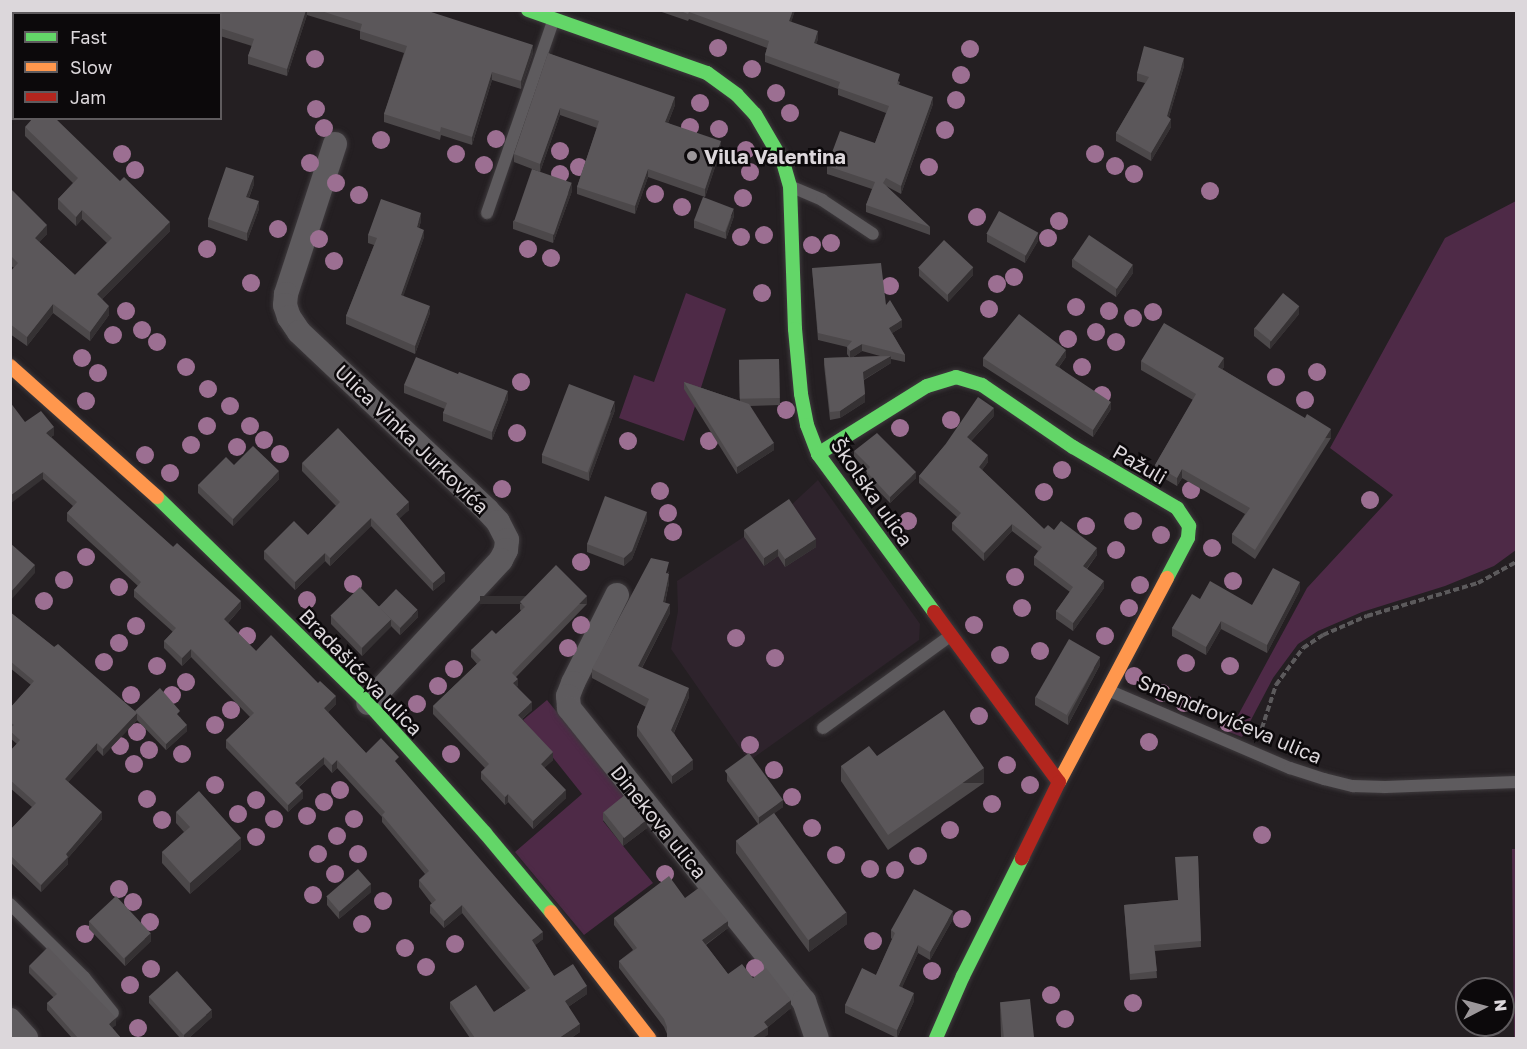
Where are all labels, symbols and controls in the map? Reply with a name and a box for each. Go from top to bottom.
legend [12,12,222,120]
text: Fast [70,26,107,48]
text: Slow [70,56,112,78]
text: Jam [70,86,106,108]
place label: Villa Valentina [704,144,846,168]
marker: Villa Valentina [685,149,699,163]
street label: Ulica Vinka Jurkovića [330,359,494,519]
street label: Školska ulica [826,433,918,551]
street label: Pažuli [1109,439,1171,489]
street label: Bradašićeva ulica [294,604,428,740]
street label: Smendrovićeva ulica [1134,669,1326,769]
street label: Dinekova ulica [606,761,712,883]
north arrow [1455,977,1515,1037]
text: N [1490,998,1511,1012]

